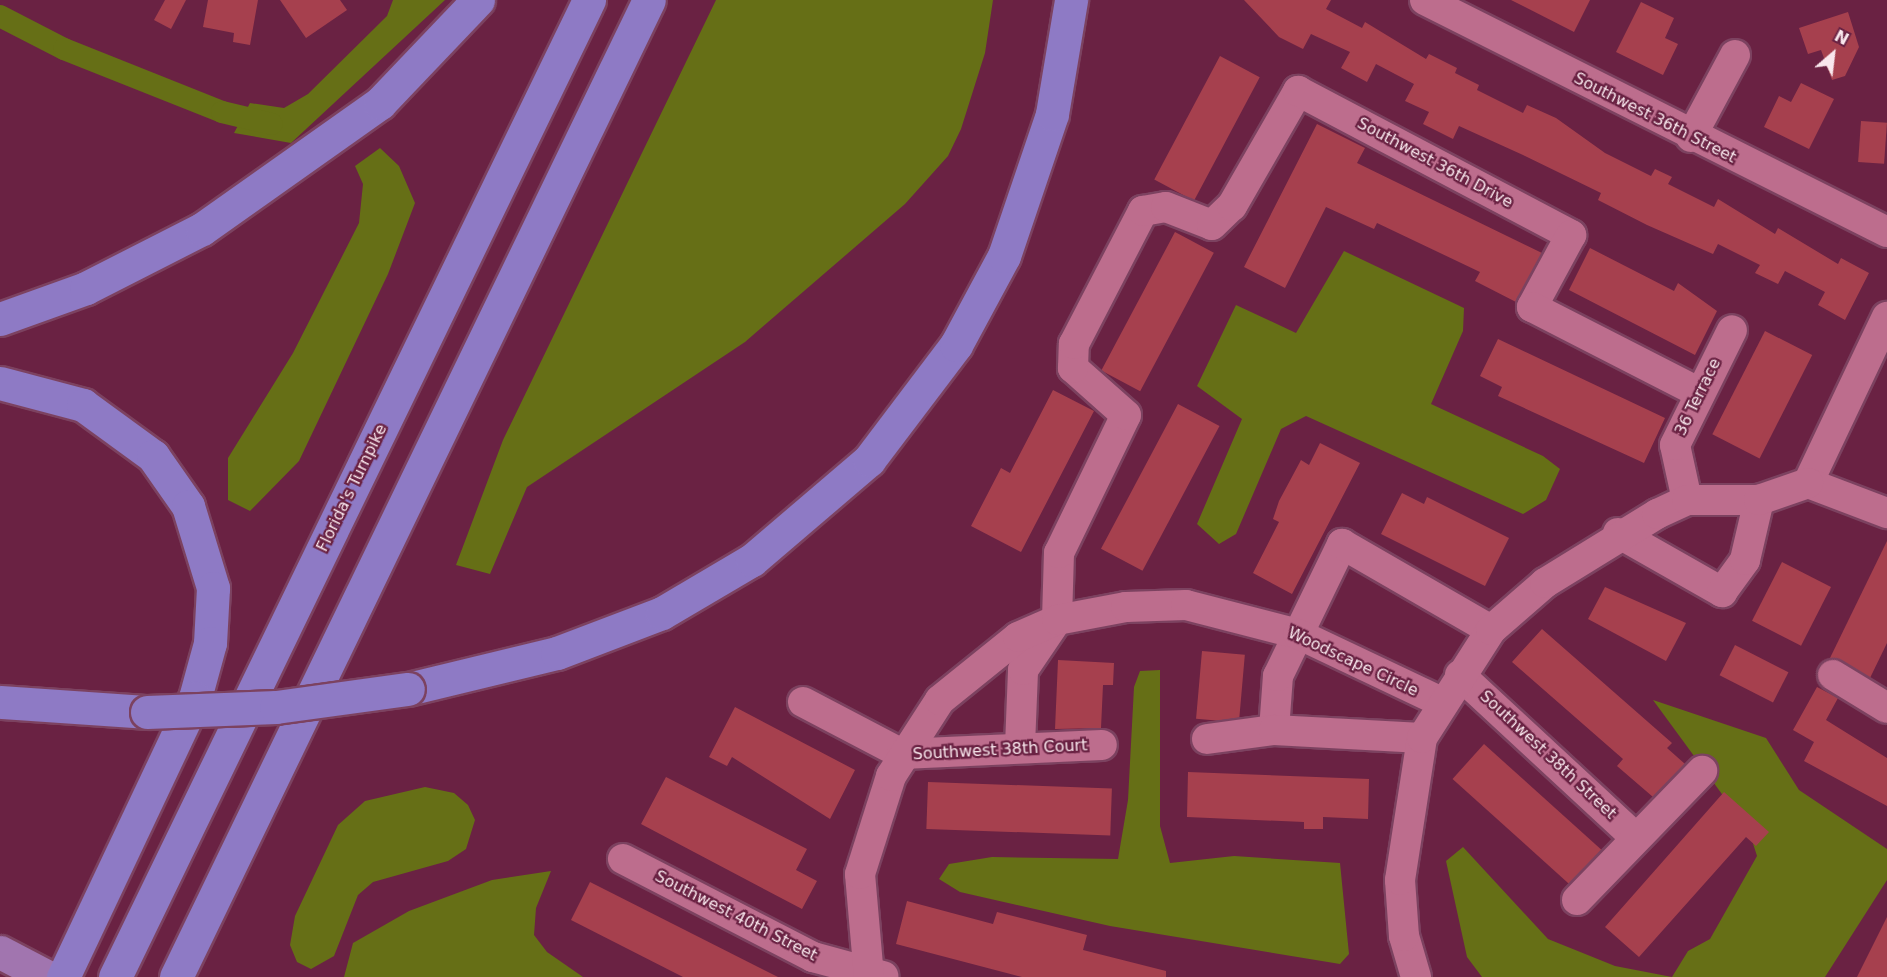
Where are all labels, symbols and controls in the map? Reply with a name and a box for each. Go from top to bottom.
north arrow [1803,24,1863,84]
text: N [1831,26,1852,49]
street label: Southwest 36th Street [1571,69,1739,167]
street label: Southwest 36th Drive [1354,114,1516,212]
street label: 36 Terrace [1671,355,1725,439]
street label: Florida's Turnpike [313,421,391,555]
street label: Woodscape Circle [1285,623,1421,701]
street label: Southwest 38th Street [1476,687,1620,823]
street label: Southwest 38th Court [912,736,1088,764]
street label: Southwest 40th Street [652,867,820,965]

